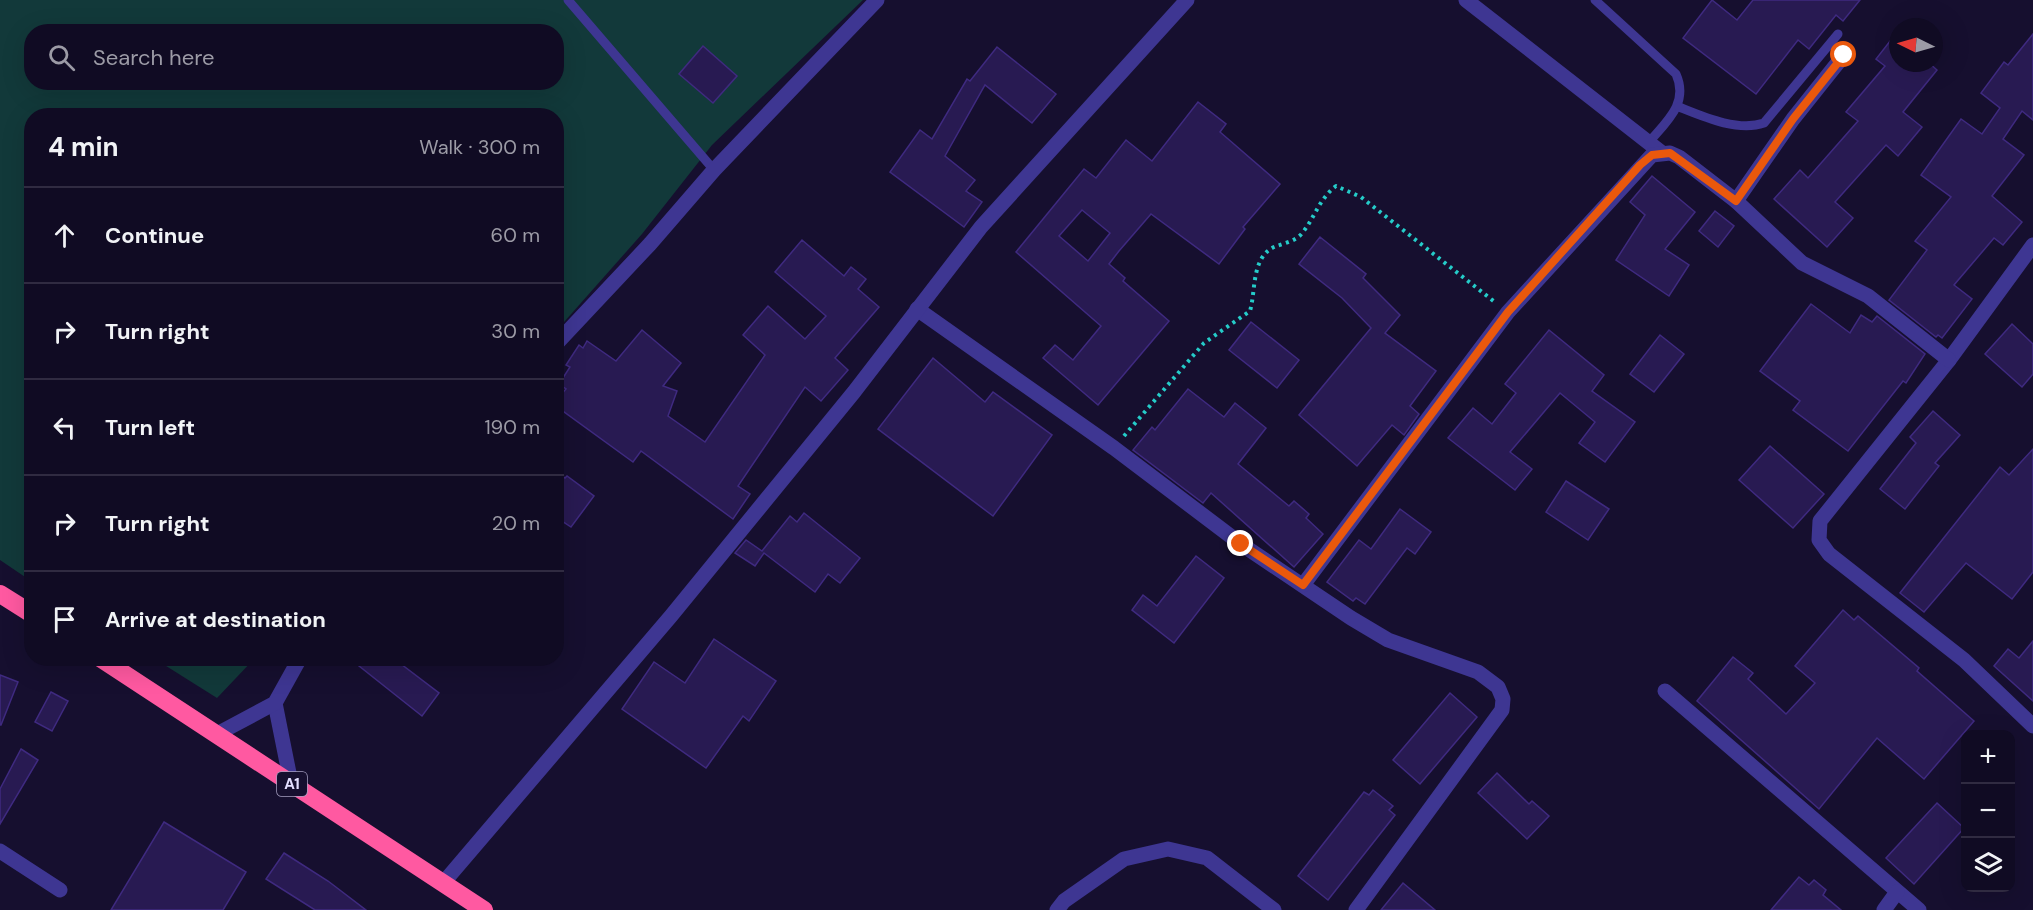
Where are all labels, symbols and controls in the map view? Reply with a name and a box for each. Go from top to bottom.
north arrow [1889,18,1943,72]
search box [24,24,564,90]
icon: search [45,41,78,74]
route start [1830,41,1856,67]
text: Search here [93,43,214,72]
text: 4 min [48,130,119,164]
text: Walk · 300 m [419,134,540,160]
icon: ahead [48,219,81,252]
text: Continue [105,221,204,250]
text: 60 m [491,222,540,248]
icon: right [48,315,81,348]
text: Turn right [105,317,210,346]
text: 30 m [491,318,540,344]
icon: left [48,411,81,444]
text: Turn left [105,413,195,442]
text: 190 m [484,414,540,440]
icon: right [48,507,81,540]
text: Turn right [105,509,210,538]
text: 20 m [492,510,540,536]
route end [1227,530,1253,556]
icon: arrive [48,603,81,636]
text: Arrive at destination [105,605,326,634]
map controls [1961,730,2015,892]
button: + [1961,730,2015,784]
road number: A1 [277,772,307,796]
button: − [1961,784,2015,838]
button: layers [1961,838,2015,892]

